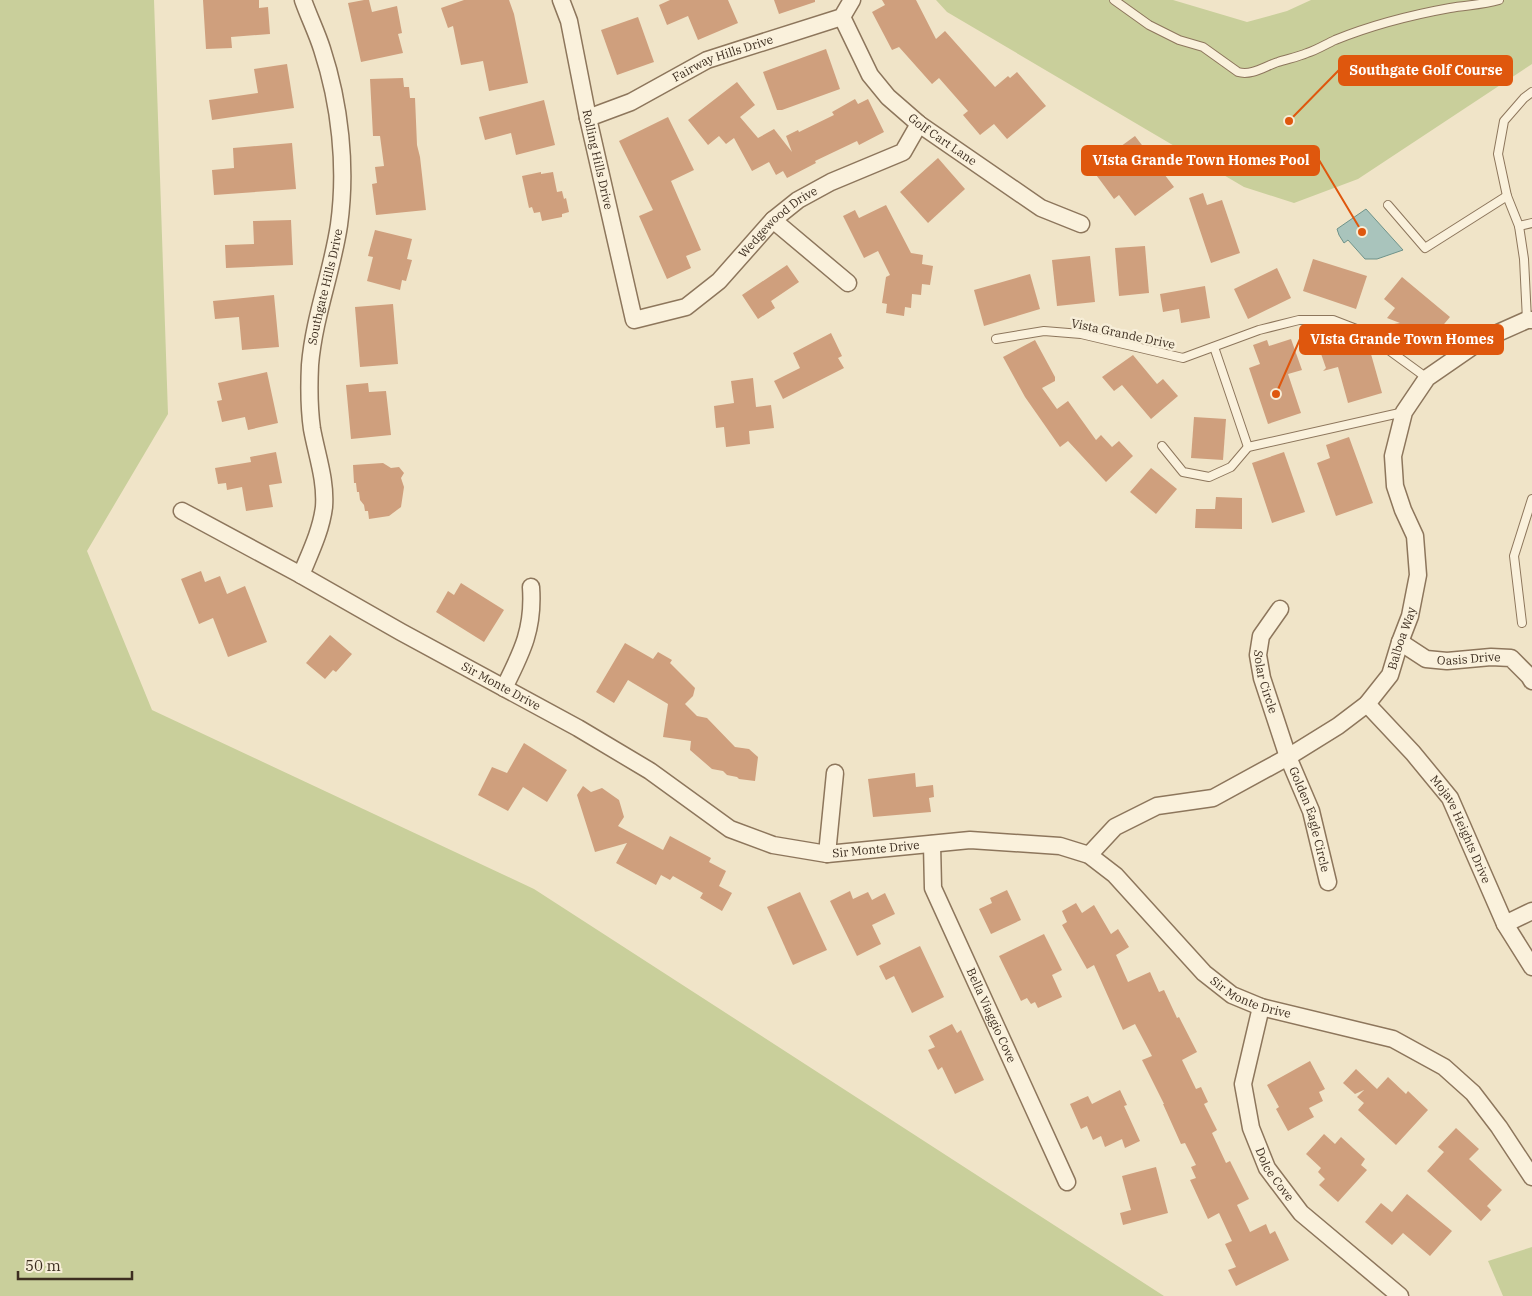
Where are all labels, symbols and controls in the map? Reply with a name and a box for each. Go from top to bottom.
street label: Fairway Hills Drive [670,31,775,85]
callout: Southgate Golf Course [1339,56,1512,85]
text: Southgate Golf Course [1349,61,1503,79]
street label: Rolling Hills Drive [580,108,617,211]
street label: Golf Cart Lane [905,110,980,168]
callout: VIsta Grande Town Homes Pool [1082,146,1319,175]
text: VIsta Grande Town Homes Pool [1093,151,1310,169]
street label: Wedgewood Drive [735,183,820,261]
street label: Southgate Hills Drive [305,228,345,346]
street label: Vista Grande Drive [1070,315,1176,352]
callout: VIsta Grande Town Homes [1300,325,1503,354]
text: VIsta Grande Town Homes [1310,330,1494,348]
street label: Balboa Way [1384,605,1419,671]
street label: Solar Circle [1251,649,1281,715]
street label: Oasis Drive [1436,649,1501,668]
street label: Sir Monte Drive [459,658,543,713]
street label: Golden Eagle Circle [1286,764,1333,873]
street label: Mojave Heights Drive [1427,772,1494,885]
street label: Sir Monte Drive [831,837,920,860]
street label: Bella Viaggio Cove [963,965,1020,1065]
street label: Sir Monte Drive [1207,973,1293,1021]
street label: Dolce Cove [1253,1145,1297,1204]
scale bar [18,1248,131,1280]
text: 50 m [25,1256,61,1275]

